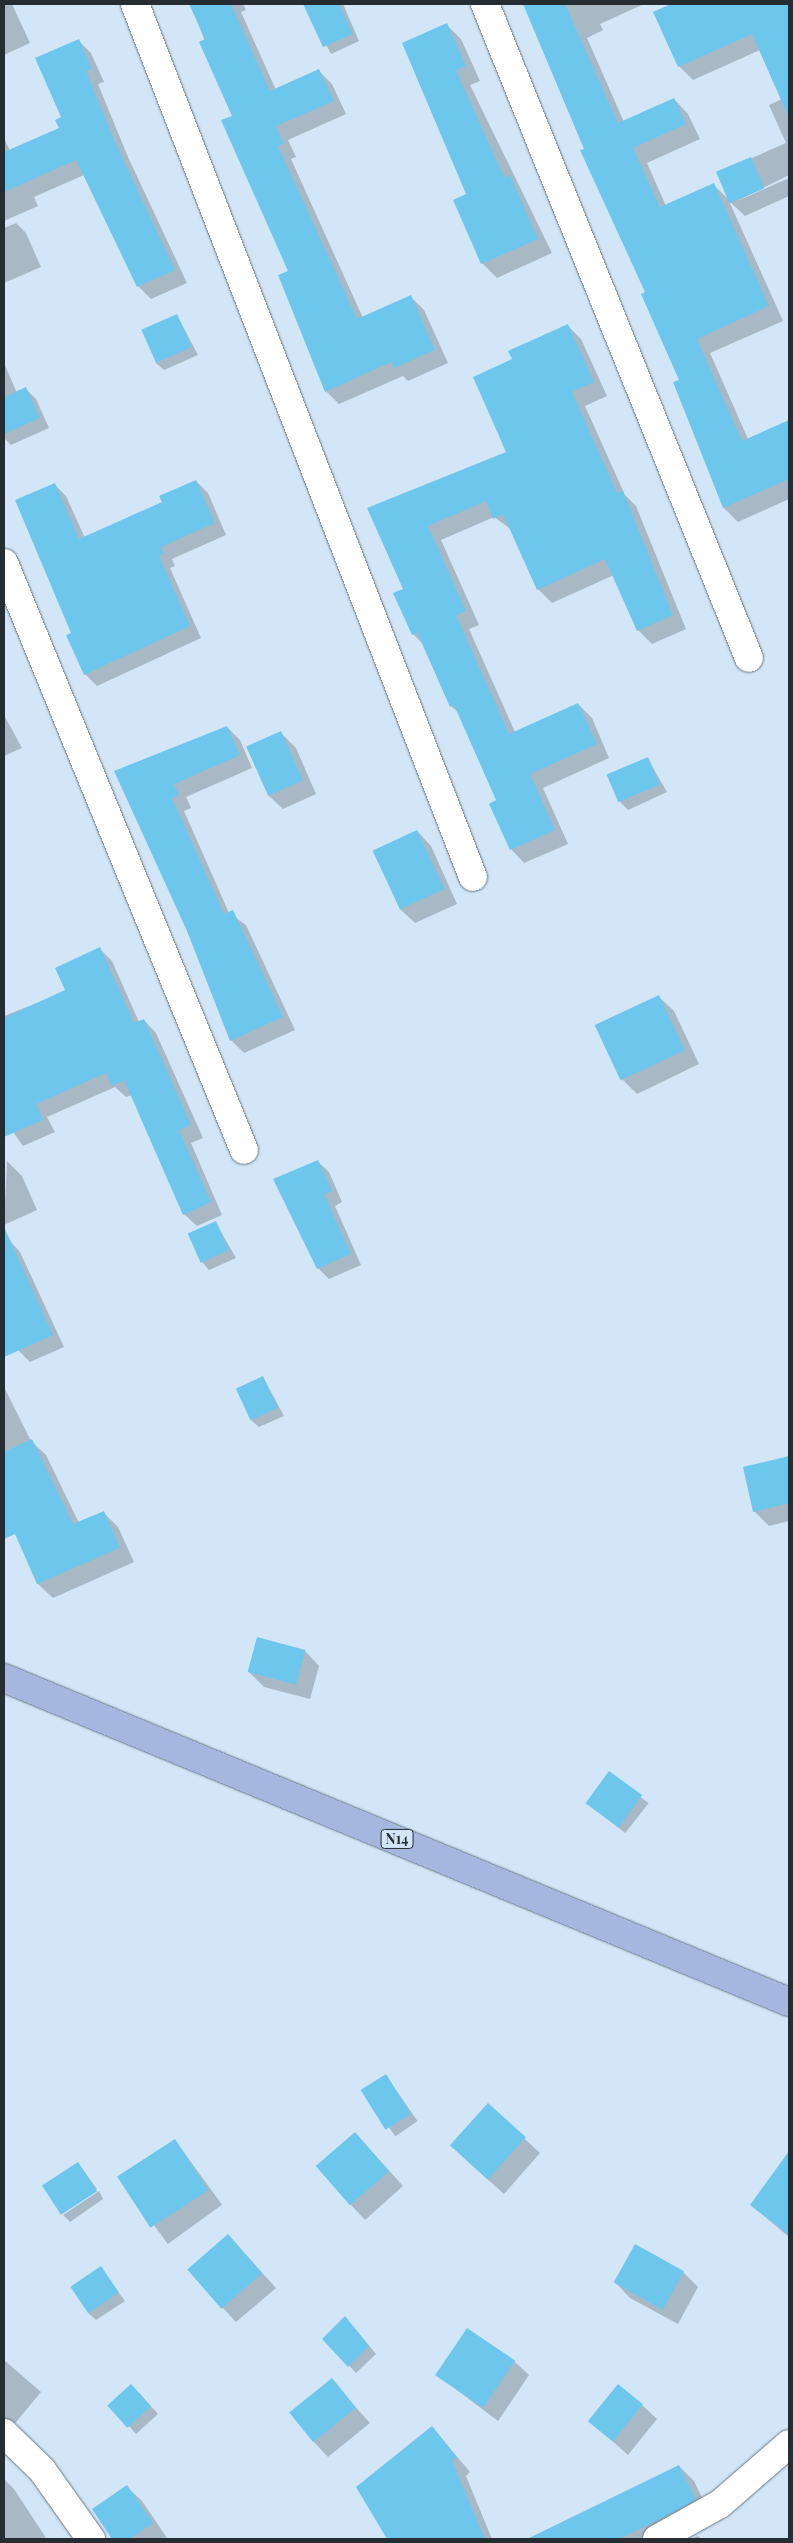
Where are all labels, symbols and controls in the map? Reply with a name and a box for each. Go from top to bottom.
road number: N14 [380,1828,414,1850]

